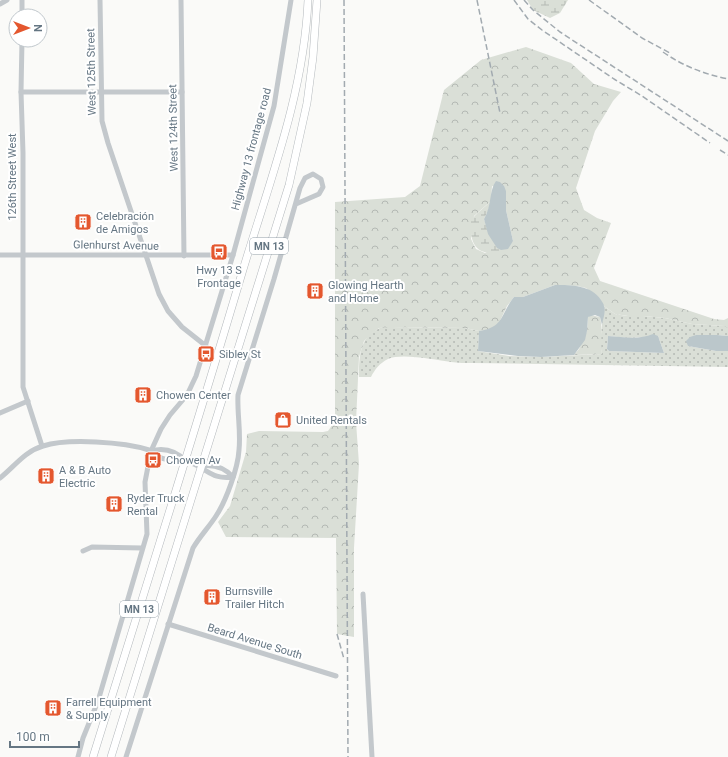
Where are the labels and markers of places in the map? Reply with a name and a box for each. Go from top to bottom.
place label: Celebración de Amigos [96,210,154,236]
building icon: Celebración de Amigos [73,212,93,232]
bus stop icon: Hwy 13 S Frontage [209,242,229,262]
place label: Hwy 13 S Frontage [196,264,242,290]
place label: Glowing Hearth and Home [328,279,404,305]
building icon: Glowing Hearth and Home [305,281,325,301]
bus stop icon: Sibley St [196,344,216,364]
place label: Sibley St [219,348,261,361]
building icon: Chowen Center [133,385,153,405]
place label: Chowen Center [156,389,231,402]
shop icon: United Rentals [273,410,293,430]
place label: United Rentals [296,414,367,427]
bus stop icon: Chowen Av [143,450,163,470]
place label: Chowen Av [166,454,221,467]
place label: A & B Auto Electric [59,464,111,490]
building icon: A & B Auto Electric [36,466,56,486]
place label: Ryder Truck Rental [127,492,185,518]
building icon: Ryder Truck Rental [104,494,124,514]
place label: Burnsville Trailer Hitch [225,585,284,611]
building icon: Burnsville Trailer Hitch [202,587,222,607]
place label: Farrell Equipment & Supply [66,696,152,722]
building icon: Farrell Equipment & Supply [43,698,63,718]

